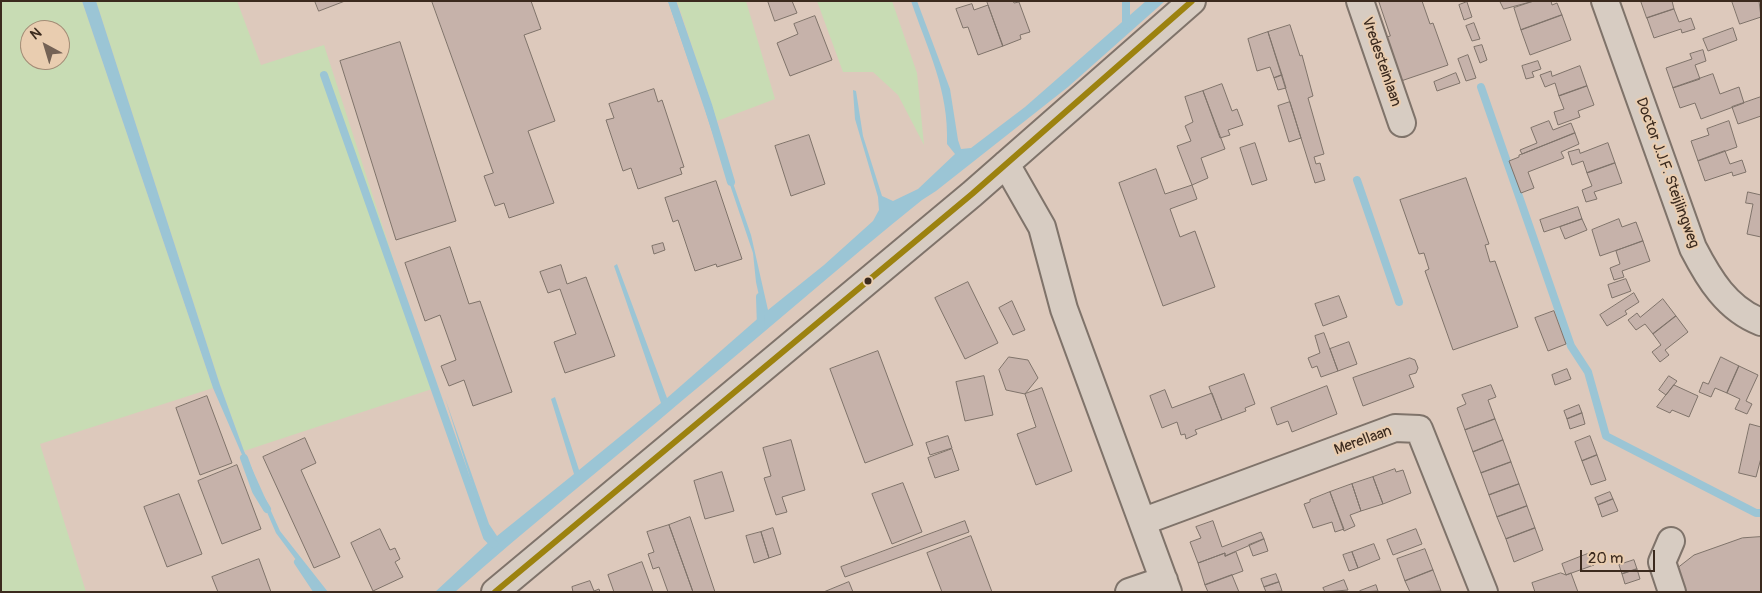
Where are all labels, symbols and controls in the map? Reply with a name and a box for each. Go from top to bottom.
street label: Vredesteinlaan [1357,15,1405,109]
north arrow [20,20,70,70]
text: N [27,24,45,43]
street label: Doctor J.J.F. Steijlingweg [1631,95,1703,251]
unlabelled marker [863,276,873,286]
street label: Merellaan [1332,422,1394,460]
scale bar [1582,540,1657,572]
text: 20 m [1588,549,1623,568]

